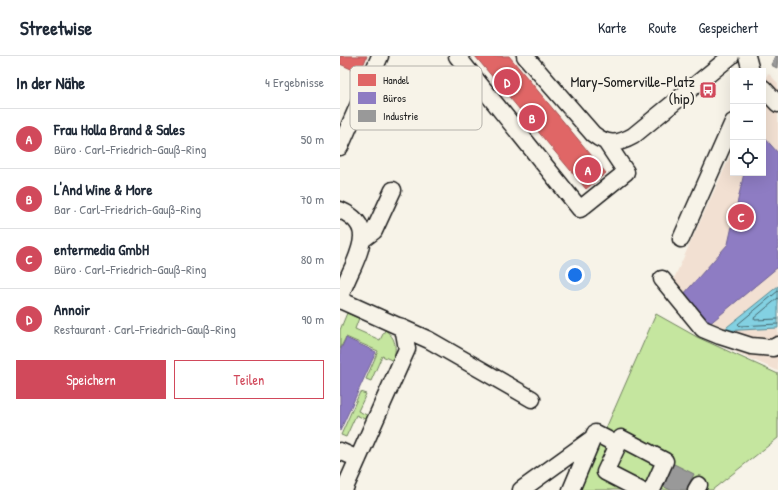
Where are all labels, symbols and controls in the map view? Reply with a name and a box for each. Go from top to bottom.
text: Streetwise [20,15,92,41]
text: Karte [598,18,627,37]
text: Route [649,18,677,37]
text: Gespeichert [699,18,758,37]
legend [350,66,482,130]
pin: D [494,67,520,97]
map controls [730,68,766,176]
button: + [730,68,766,104]
text: In der Nähe [16,71,85,94]
place label: Mary-Somerville-Platz (hip) [571,71,696,109]
text: 4 Ergebnisse [265,73,324,91]
text: Handel [383,73,409,87]
bus stop icon: Mary-Somerville-Platz (hip) [698,80,718,100]
text: Büros [383,91,406,105]
pin: B [519,103,545,133]
button: − [730,104,766,140]
text: Industrie [383,109,419,123]
text: Frau Holla Brand & Sales [54,119,185,140]
text: A [26,130,32,148]
text: 50 m [301,130,324,148]
text: Büro · Carl-Friedrich-Gauß-Ring [54,140,206,158]
button: locate [730,140,766,176]
pin: A [575,155,601,185]
text: L'And Wine & More [54,179,152,200]
text: B [26,190,32,208]
text: 70 m [300,190,324,208]
text: Bar · Carl-Friedrich-Gauß-Ring [54,200,201,218]
pin: C [728,202,754,232]
text: entermedia GmbH [54,239,149,260]
text: C [25,250,33,268]
text: 80 m [301,250,324,268]
text: Büro · Carl-Friedrich-Gauß-Ring [54,260,206,278]
your location [565,265,585,285]
text: Annoir [54,299,90,320]
text: D [26,310,32,328]
text: 90 m [302,310,324,328]
text: Restaurant · Carl-Friedrich-Gauß-Ring [54,320,236,338]
button: Speichern [16,360,166,399]
button: Teilen [174,360,324,399]

